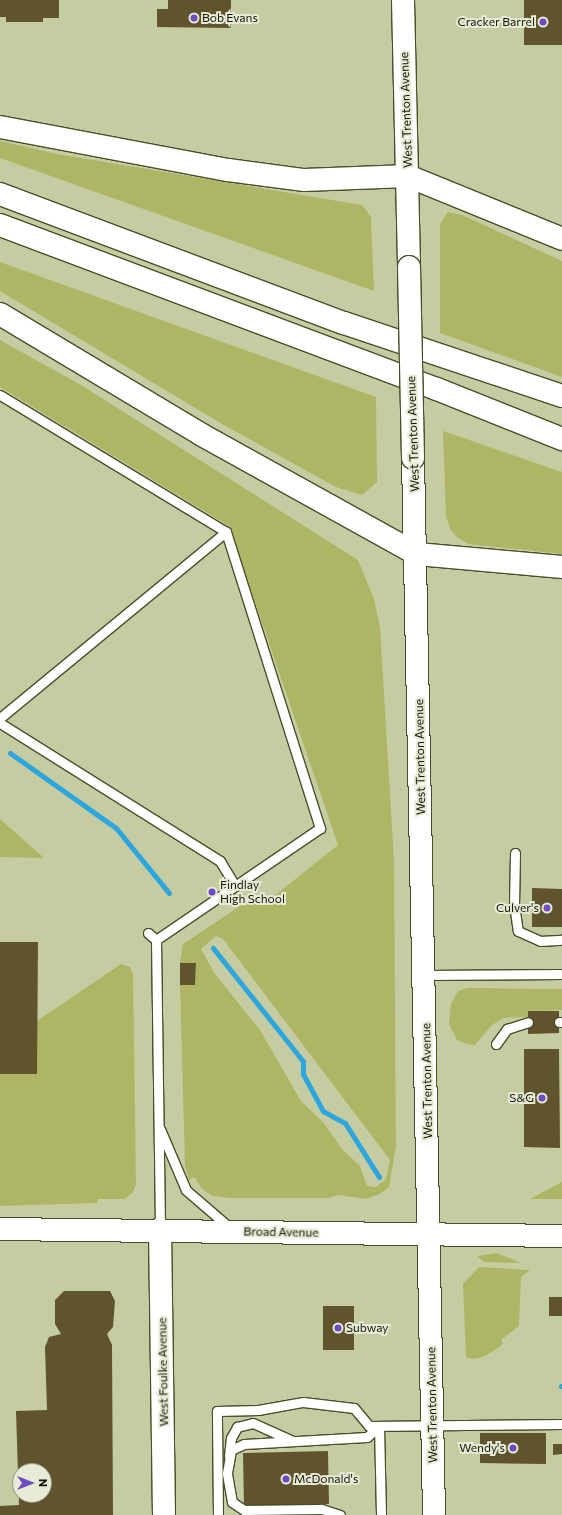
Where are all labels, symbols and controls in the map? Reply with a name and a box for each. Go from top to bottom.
place label: Bob Evans [202,11,258,25]
marker: Bob Evans [189,13,199,23]
place label: Cracker Barrel [457,15,535,29]
marker: Cracker Barrel [538,17,548,27]
street label: West Trenton Avenue [397,52,415,168]
street label: West Trenton Avenue [404,376,422,492]
street label: West Trenton Avenue [412,699,428,815]
place label: Findlay High School [220,878,285,906]
marker: Findlay High School [207,887,217,897]
place label: Culver's [496,901,539,915]
marker: Culver's [542,903,552,913]
street label: West Trenton Avenue [419,1023,435,1139]
place label: S&G [509,1091,534,1105]
marker: S&G [537,1093,547,1103]
street label: Broad Avenue [243,1224,319,1240]
street label: West Foulke Avenue [155,1317,171,1427]
place label: Subway [346,1321,389,1335]
marker: Subway [333,1323,343,1333]
street label: West Trenton Avenue [424,1347,440,1463]
place label: Wendy's [459,1441,505,1455]
marker: Wendy's [508,1443,518,1453]
north arrow [12,1463,52,1503]
place label: McDonald's [294,1472,358,1486]
marker: McDonald's [281,1474,291,1484]
text: N [37,1479,50,1487]

